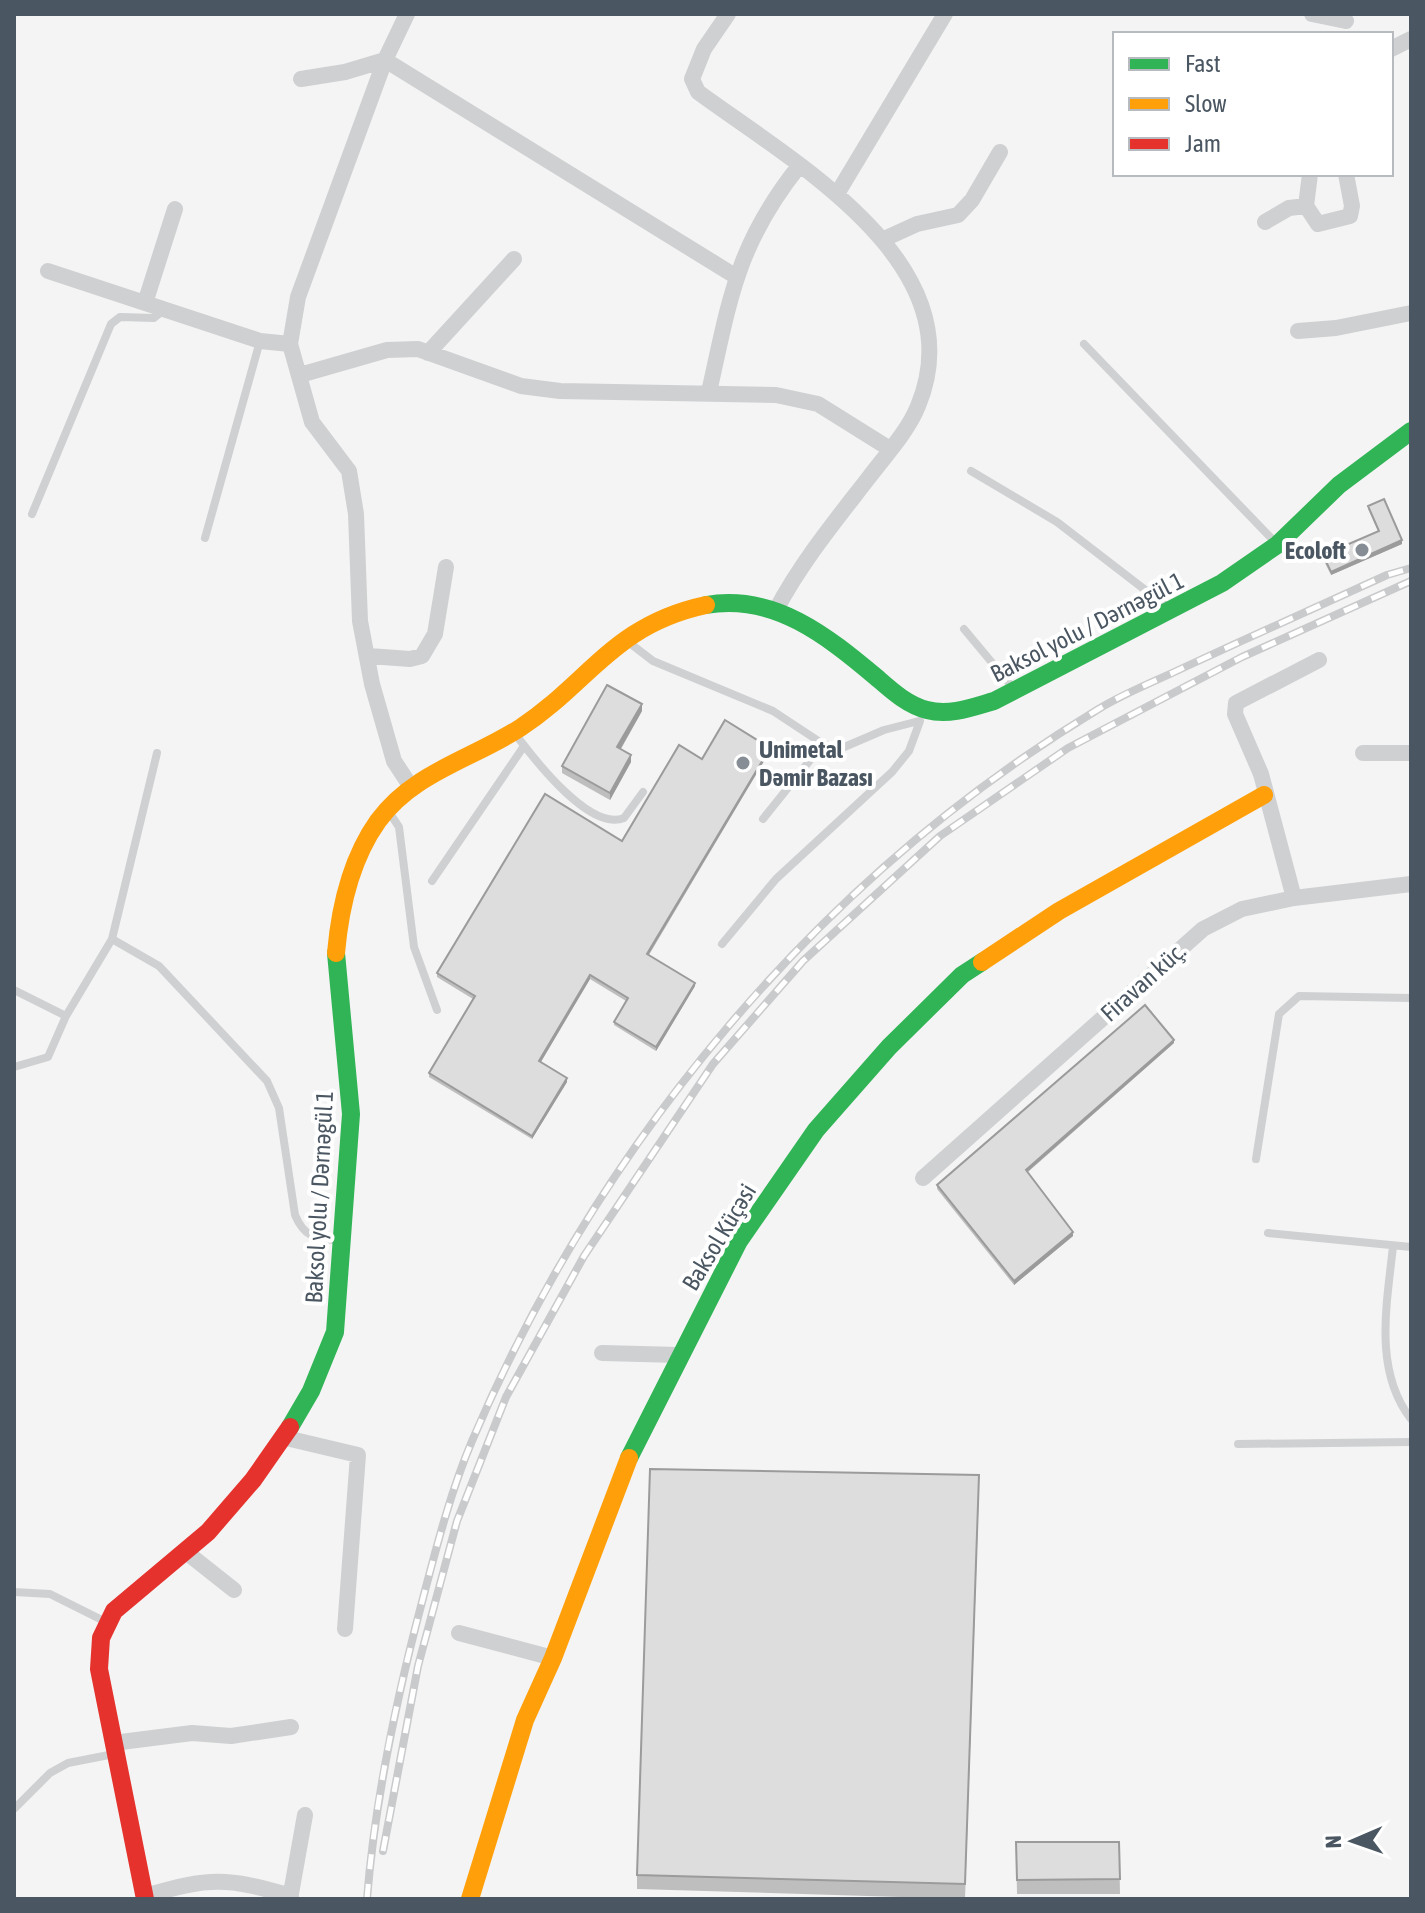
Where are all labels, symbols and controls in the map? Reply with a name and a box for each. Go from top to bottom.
legend [1113,32,1393,176]
text: Fast [1185,50,1221,77]
text: Slow [1185,90,1227,117]
text: Jam [1185,130,1221,157]
place label: Ecoloft [1285,537,1346,564]
marker: Ecoloft [1353,541,1371,559]
street label: Baksol yolu / Dərnəgül 1 [986,567,1188,687]
place label: Unimetal Dəmir Bazası [759,736,873,791]
marker: Unimetal Dəmir Bazası [734,754,752,772]
street label: Firavan küç. [1095,937,1191,1027]
street label: Baksol yolu / Dərnəgül 1 [300,1090,338,1304]
street label: Baksol Küçəsi [677,1179,761,1295]
north arrow [1313,1801,1393,1881]
text: N [1320,1835,1346,1849]

